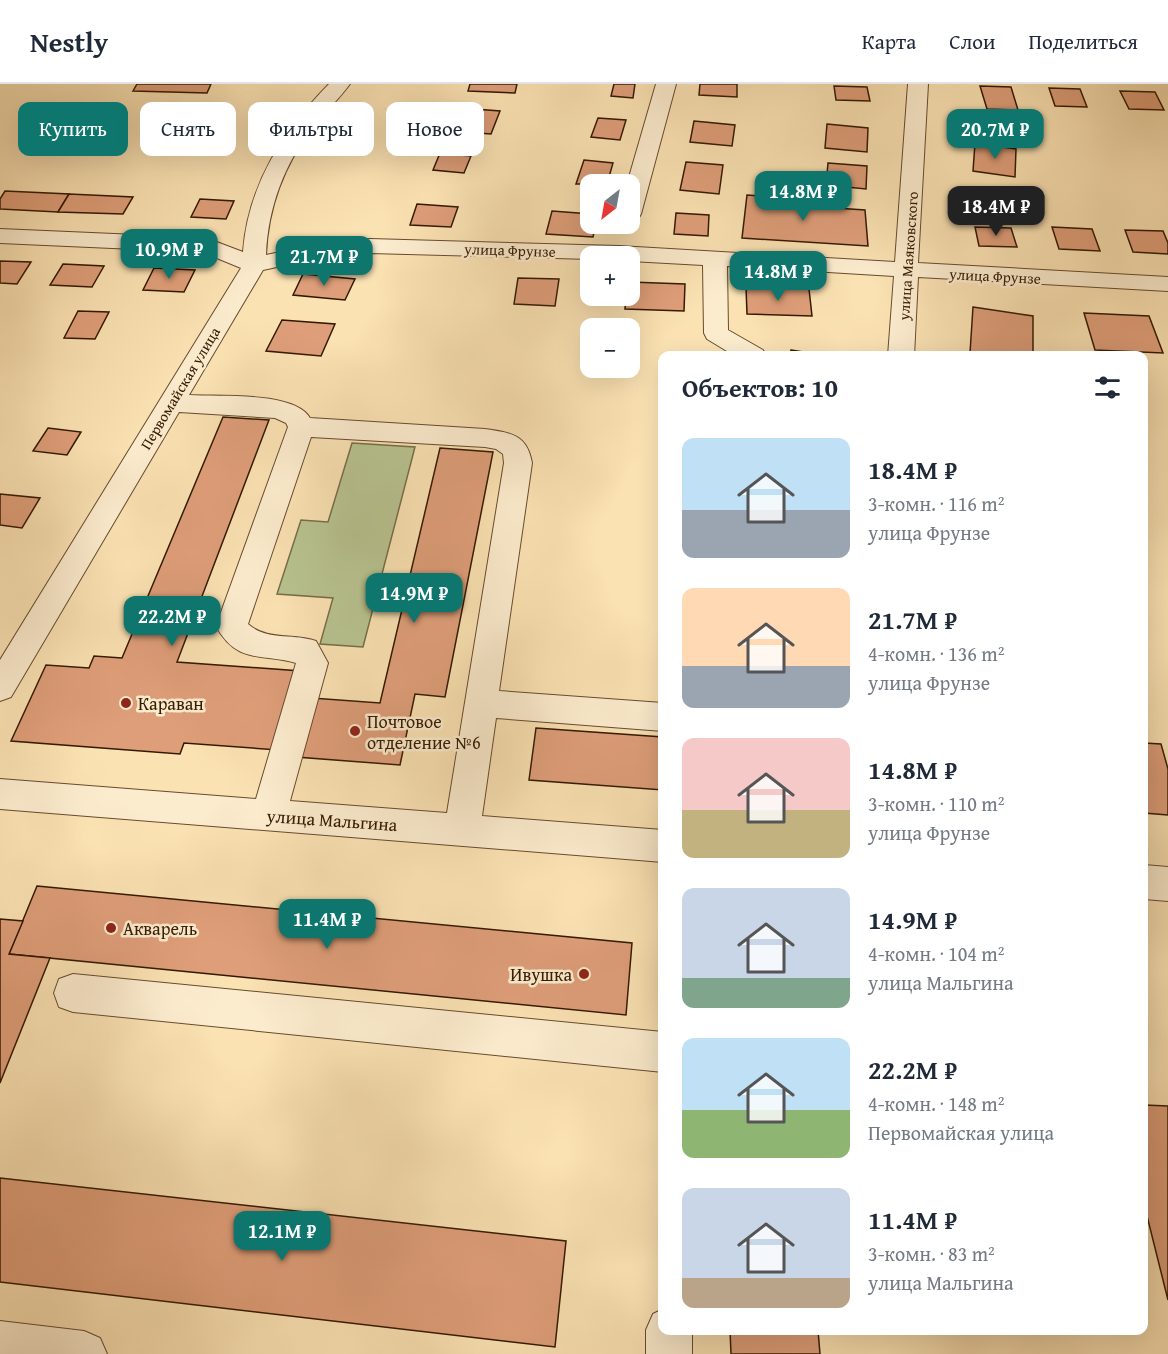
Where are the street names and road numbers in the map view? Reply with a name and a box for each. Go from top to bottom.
street label: улица Маяковского [893,190,923,322]
street label: улица Фрунзе [463,238,556,262]
street label: улица Фрунзе [948,263,1041,289]
street label: Первомайская улица [135,322,225,453]
street label: улица Мальгина [265,802,399,838]

